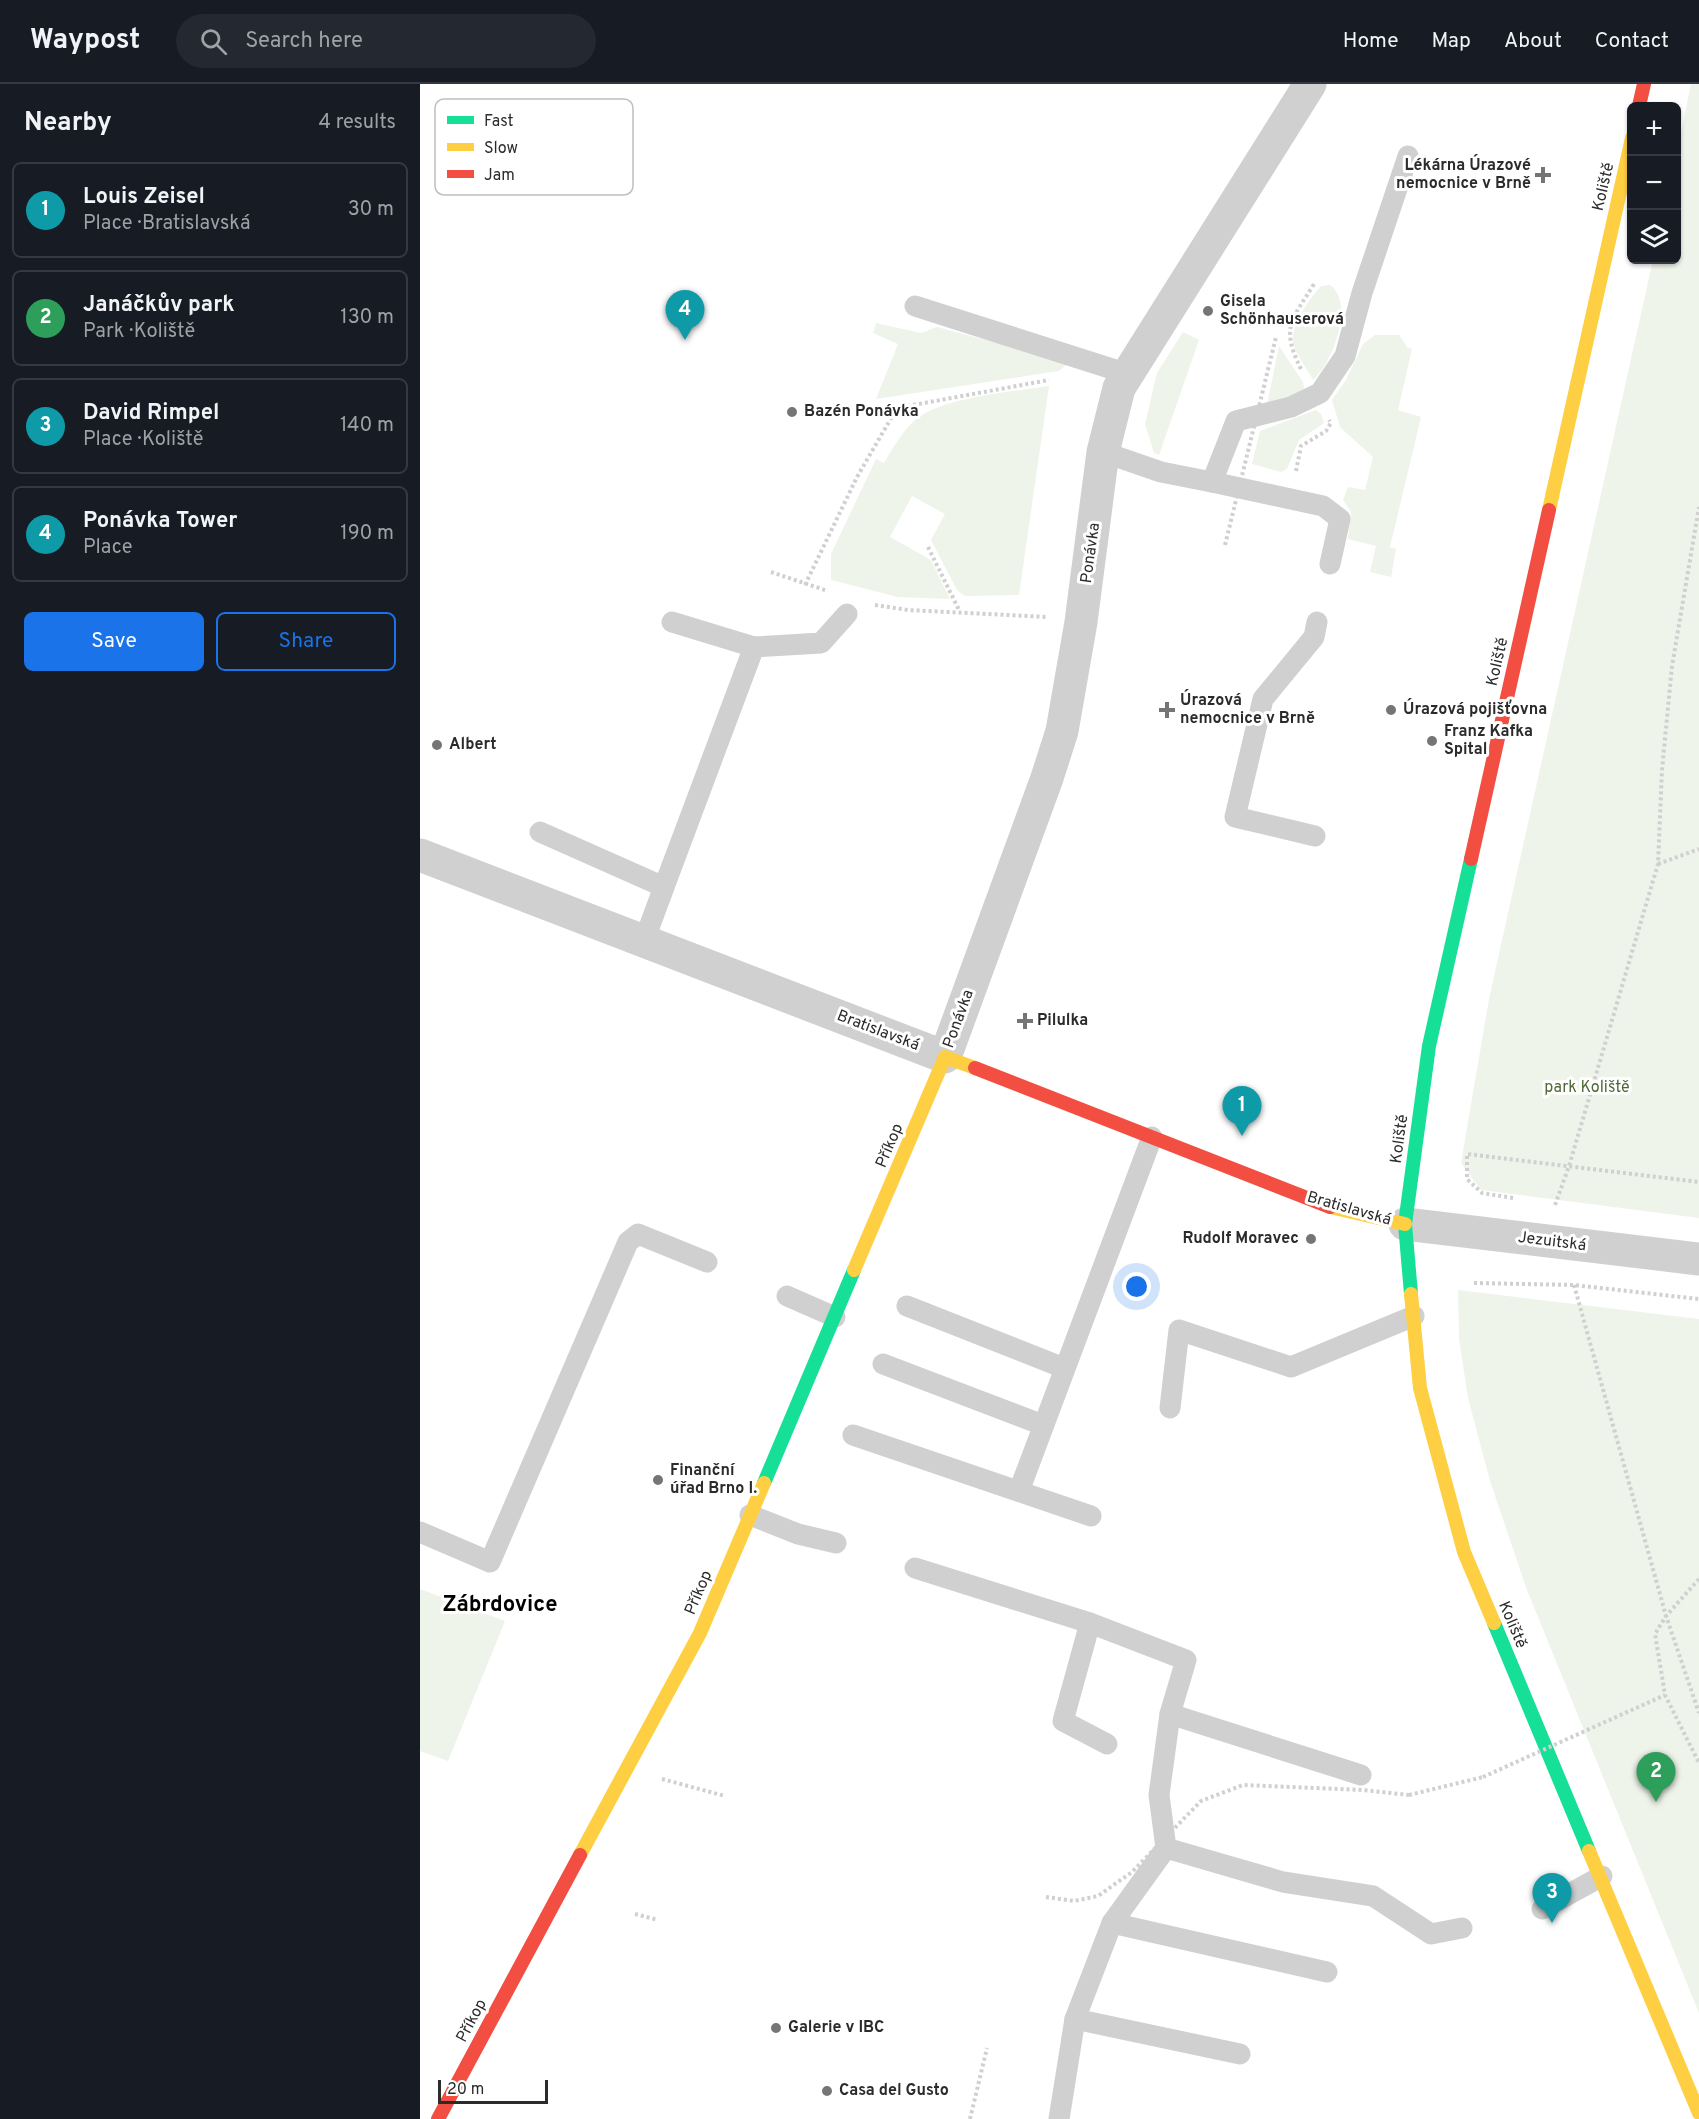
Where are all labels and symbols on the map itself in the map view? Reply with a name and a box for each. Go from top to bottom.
legend [435,99,633,195]
text: Fast [484,112,514,132]
text: Slow [484,139,518,159]
place label: Lékárna Úrazové nemocnice v Brně [1396,154,1531,194]
street label: Koliště [1589,161,1619,213]
text: Jam [484,166,515,186]
marker: Lékárna Úrazové nemocnice v Brně [1536,168,1550,182]
pin: 4 [666,290,704,340]
place label: Gisela Schönhauserová [1220,292,1344,330]
marker: Gisela Schönhauserová [1201,304,1215,318]
place label: Bazén Ponávka [804,402,919,422]
marker: Bazén Ponávka [785,405,799,419]
street label: Ponávka [1077,522,1105,584]
street label: Koliště [1483,636,1513,688]
place label: Úrazová nemocnice v Brně [1180,689,1315,729]
place label: Úrazová pojišťovna [1403,698,1547,720]
marker: Úrazová nemocnice v Brně [1158,701,1176,719]
marker: Úrazová pojišťovna [1384,703,1398,717]
place label: Franz Kafka Spital [1444,722,1533,760]
marker: Franz Kafka Spital [1425,734,1439,748]
place label: Albert [449,735,496,755]
marker: Albert [430,738,444,752]
street label: Ponávka [939,987,979,1051]
street label: Bratislavská [834,1006,922,1056]
place label: Pilulka [1037,1011,1088,1031]
marker: Pilulka [1018,1014,1032,1028]
park label: park Koliště [1544,1078,1630,1098]
pin: 1 [1222,1086,1262,1136]
street label: Koliště [1387,1113,1413,1165]
street label: Příkop [872,1121,908,1171]
street label: Bratislavská [1305,1187,1393,1231]
street label: Jezuitská [1517,1228,1587,1256]
place label: Rudolf Moravec [1182,1229,1299,1249]
marker: Rudolf Moravec [1304,1232,1318,1246]
your location [1122,1272,1151,1301]
place label: Finanční úřad Brno I. [670,1461,757,1499]
marker: Finanční úřad Brno I. [651,1473,665,1487]
street label: Příkop [681,1568,717,1618]
district label: Zábrdovice [443,1592,557,1619]
street label: Koliště [1493,1598,1531,1652]
pin: 2 [1636,1752,1676,1802]
pin: 3 [1532,1874,1572,1923]
street label: Příkop [452,1996,492,2046]
place label: Galerie v IBC [788,2018,884,2038]
marker: Galerie v IBC [769,2021,783,2035]
scale bar [438,2077,548,2104]
place label: Casa del Gusto [839,2081,949,2101]
marker: Casa del Gusto [820,2084,834,2098]

